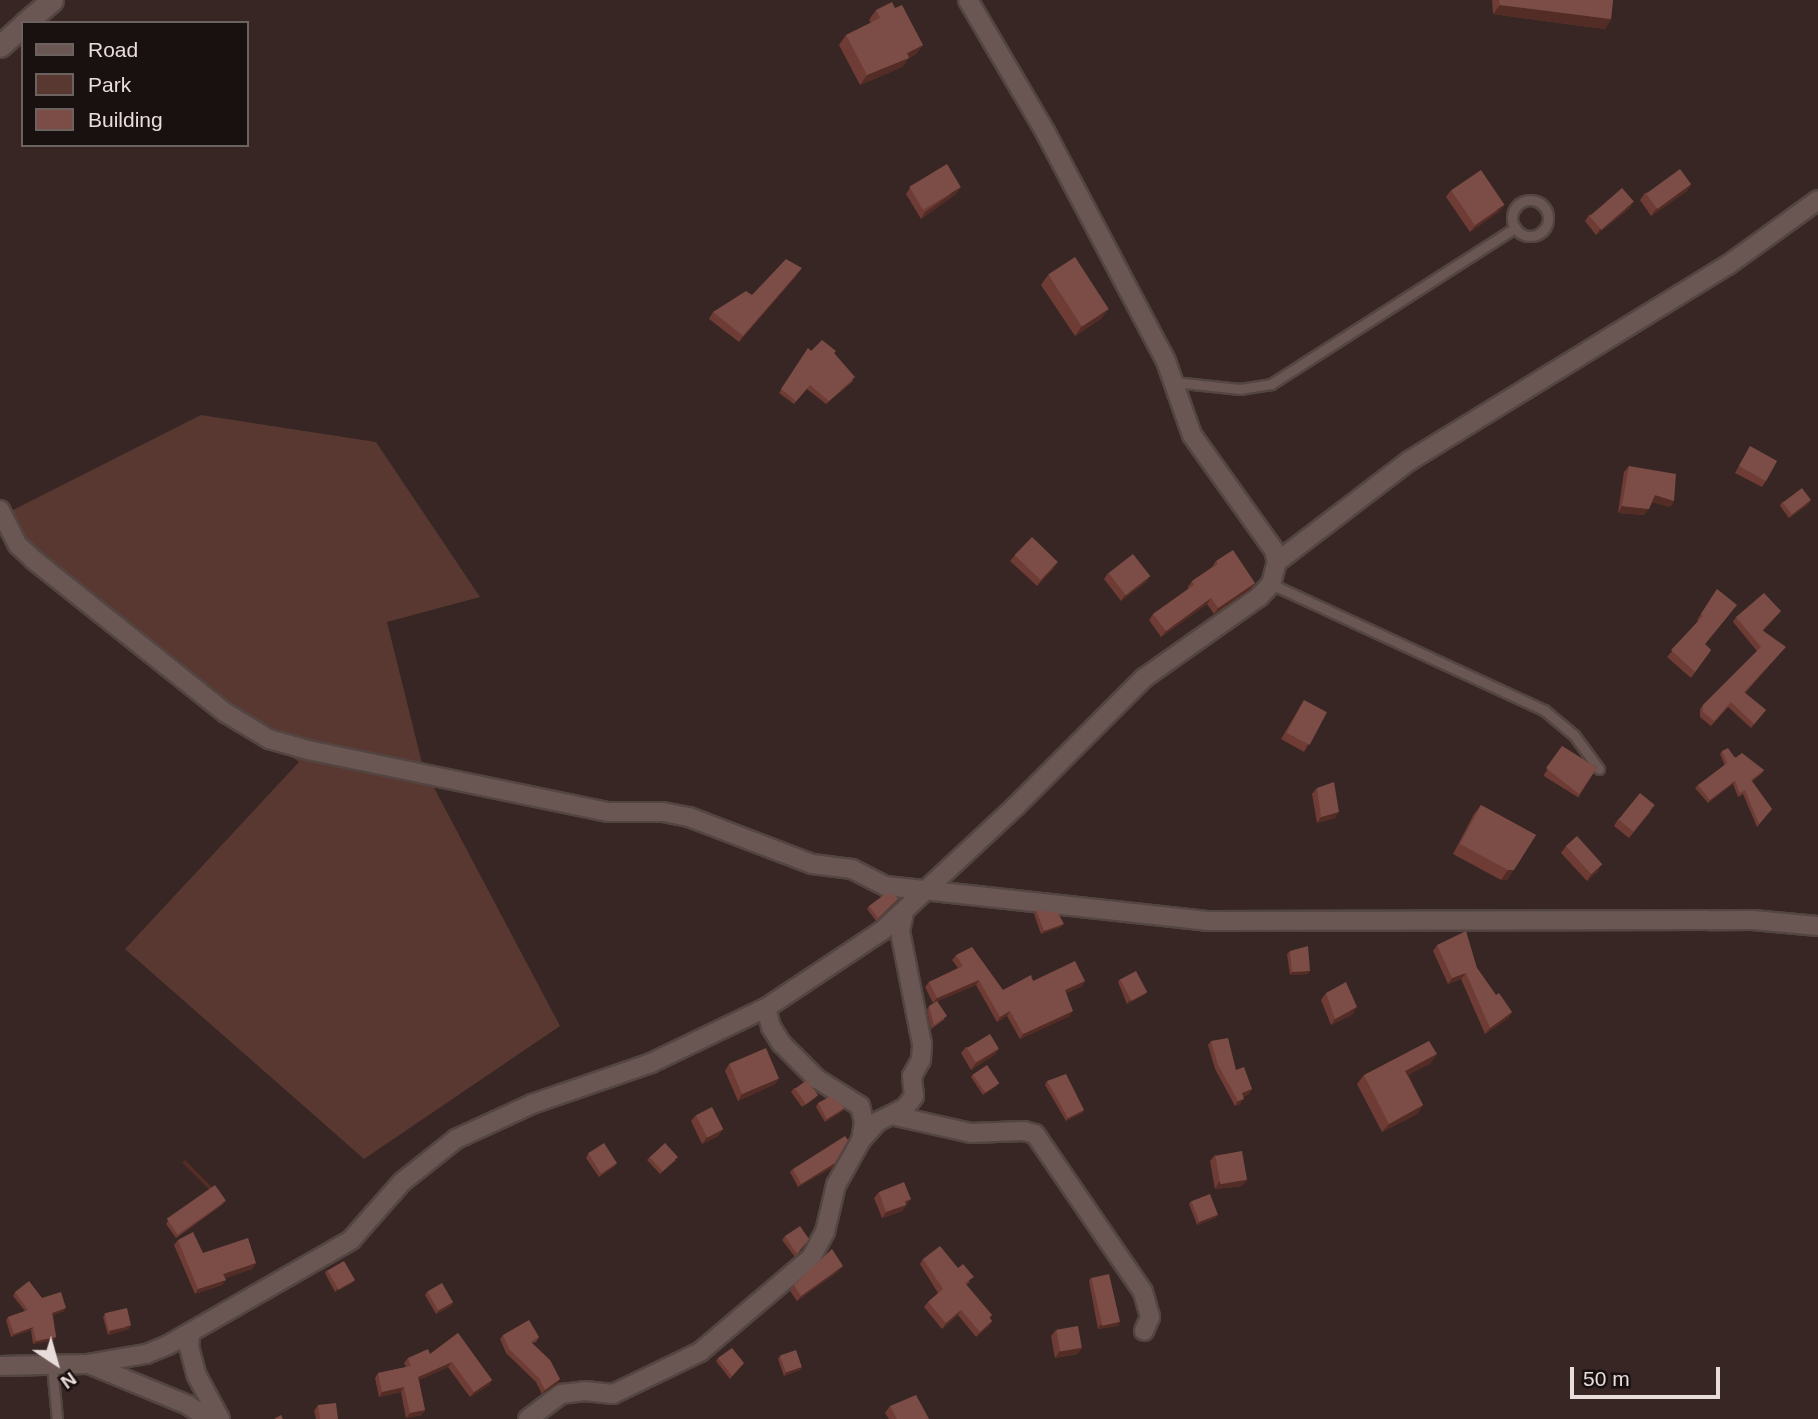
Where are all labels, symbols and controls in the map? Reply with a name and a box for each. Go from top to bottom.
legend [21,21,248,147]
text: Road [88,38,138,61]
text: Park [88,73,131,96]
text: Building [88,108,163,131]
north arrow [21,1328,91,1398]
scale bar [1573,1352,1724,1396]
text: 50 m [1583,1367,1630,1390]
text: N [57,1368,80,1393]

